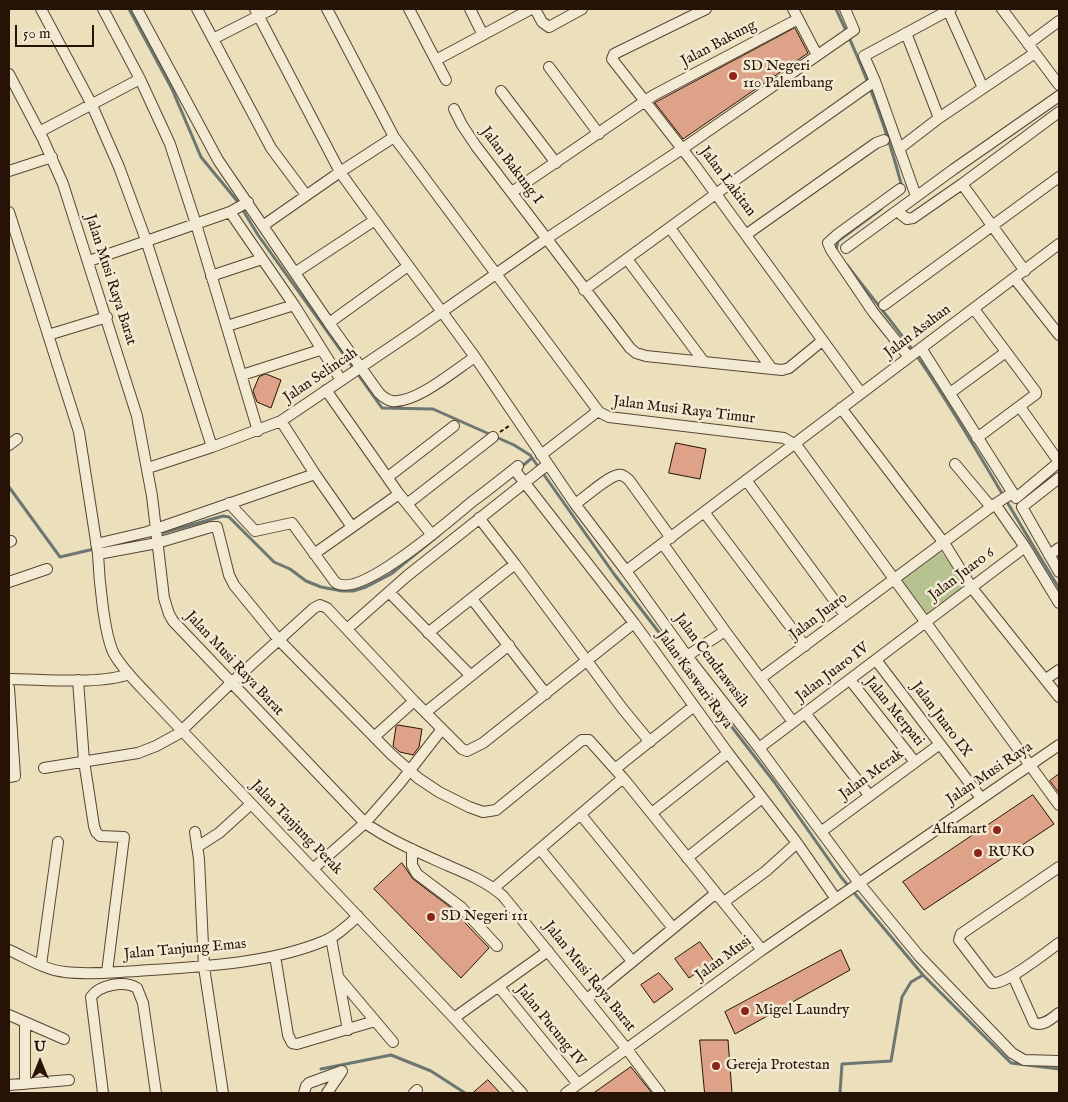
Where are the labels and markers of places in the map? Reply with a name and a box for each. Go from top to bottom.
place label: SD Negeri 110 Palembang [743,58,833,93]
marker: SD Negeri 110 Palembang [727,70,739,82]
place label: Alfamart [932,821,987,839]
marker: Alfamart [991,824,1003,836]
place label: RUKO [988,844,1035,862]
marker: RUKO [972,847,984,859]
place label: SD Negeri 111 [441,908,528,926]
marker: SD Negeri 111 [425,911,437,923]
place label: Migel Laundry [755,1002,849,1020]
marker: Migel Laundry [739,1005,751,1017]
place label: Gereja Protestan [726,1057,830,1075]
marker: Gereja Protestan [710,1060,722,1072]

